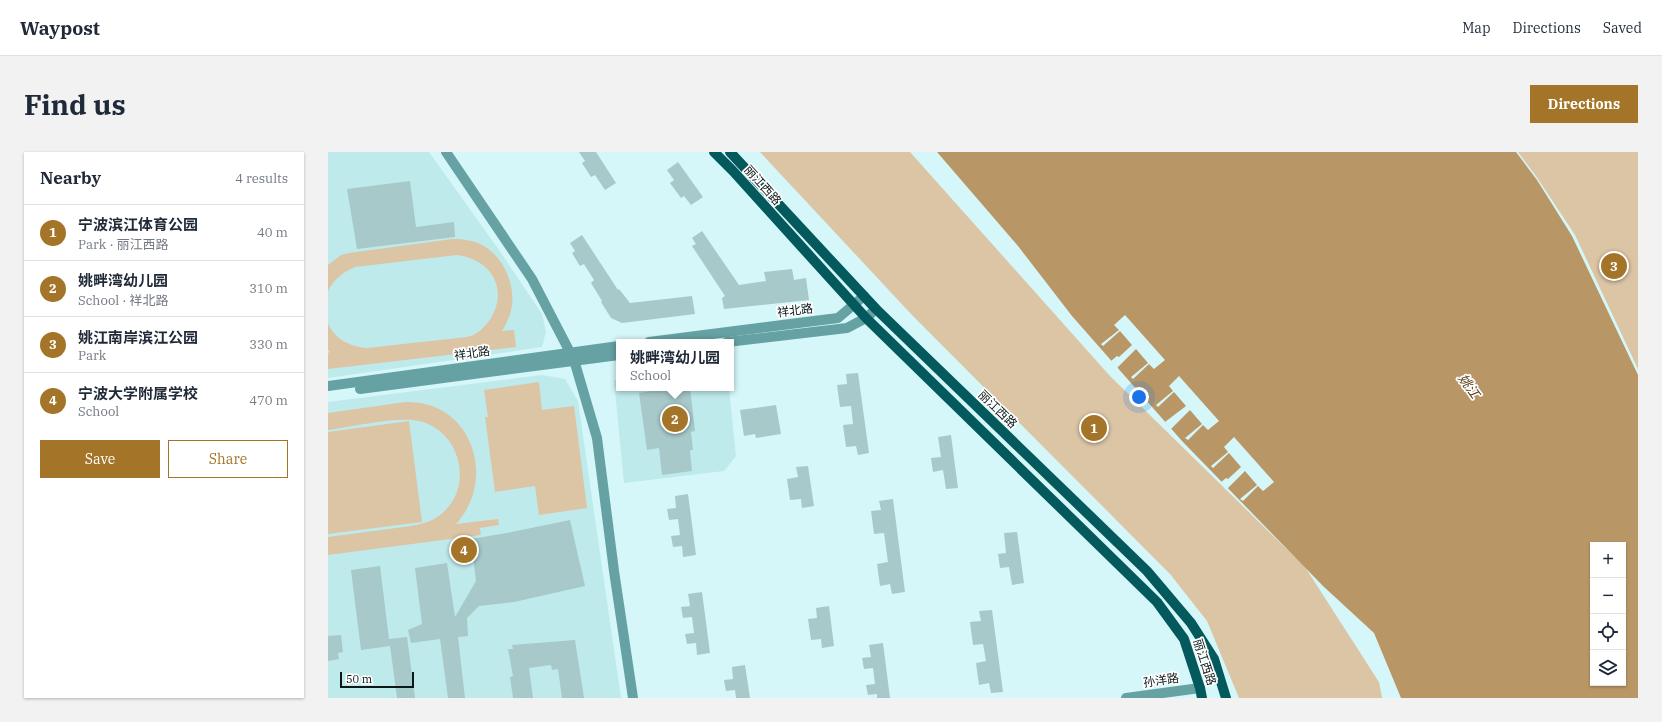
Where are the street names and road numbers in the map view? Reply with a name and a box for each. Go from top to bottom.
street label: 丽江西路 [741,162,785,208]
street label: 祥北路 [776,300,814,320]
street label: 祥北路 [453,343,491,363]
street label: 丽江西路 [976,387,1020,431]
street label: 丽江西路 [1190,637,1220,687]
street label: 孙洋路 [1142,670,1180,690]

